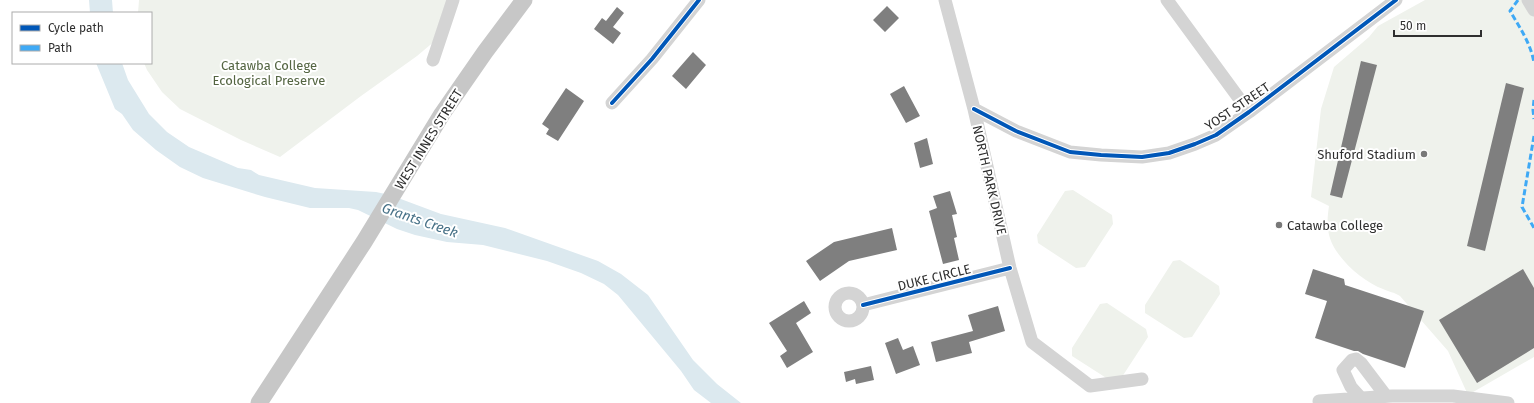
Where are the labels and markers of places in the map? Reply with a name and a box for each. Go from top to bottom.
place label: Shuford Stadium [1317,147,1416,162]
marker: Shuford Stadium [1419,149,1429,159]
place label: Catawba College [1287,218,1383,233]
marker: Catawba College [1274,220,1284,230]

